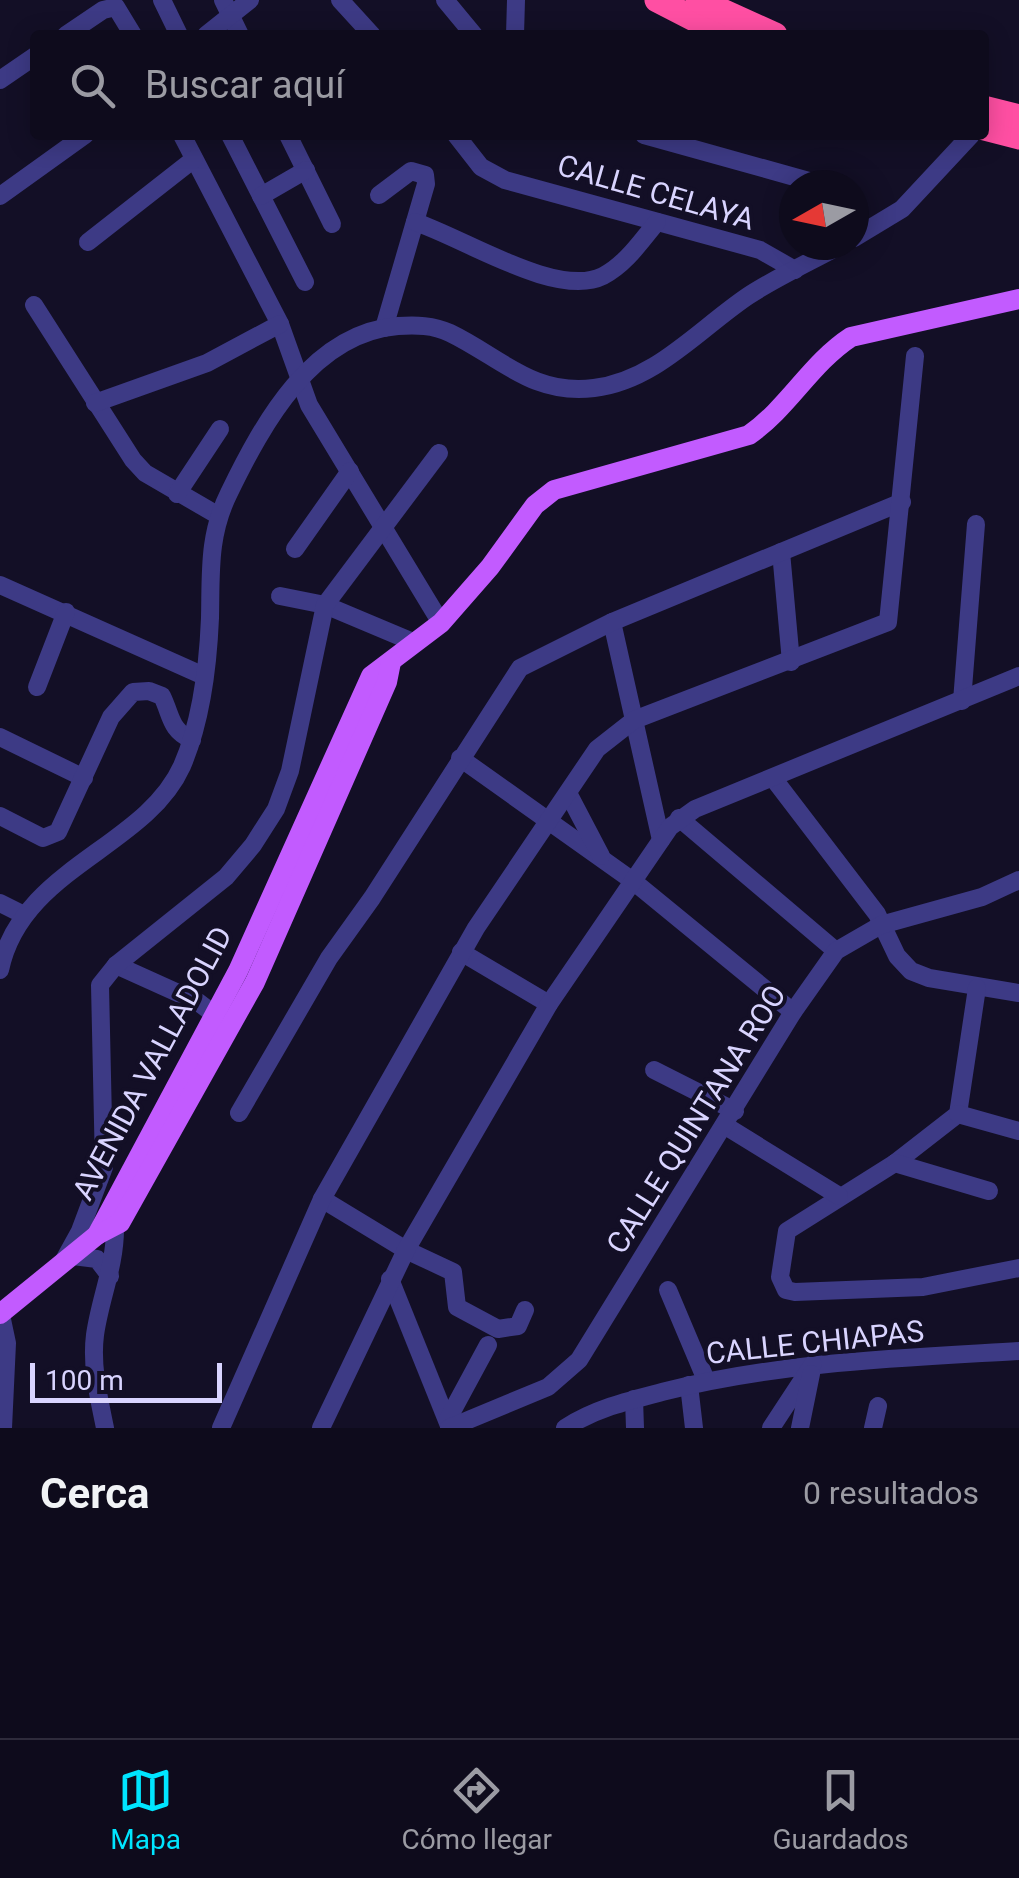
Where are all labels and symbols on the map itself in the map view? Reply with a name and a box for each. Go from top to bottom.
street label: CALLE CELAYA [553,147,759,237]
north arrow [779,170,869,260]
street label: AVENIDA VALLADOLID [65,920,239,1206]
street label: CALLE QUINTANA ROO [599,978,793,1260]
street label: CALLE CHIAPAS [704,1313,926,1371]
scale bar [30,1358,222,1402]

